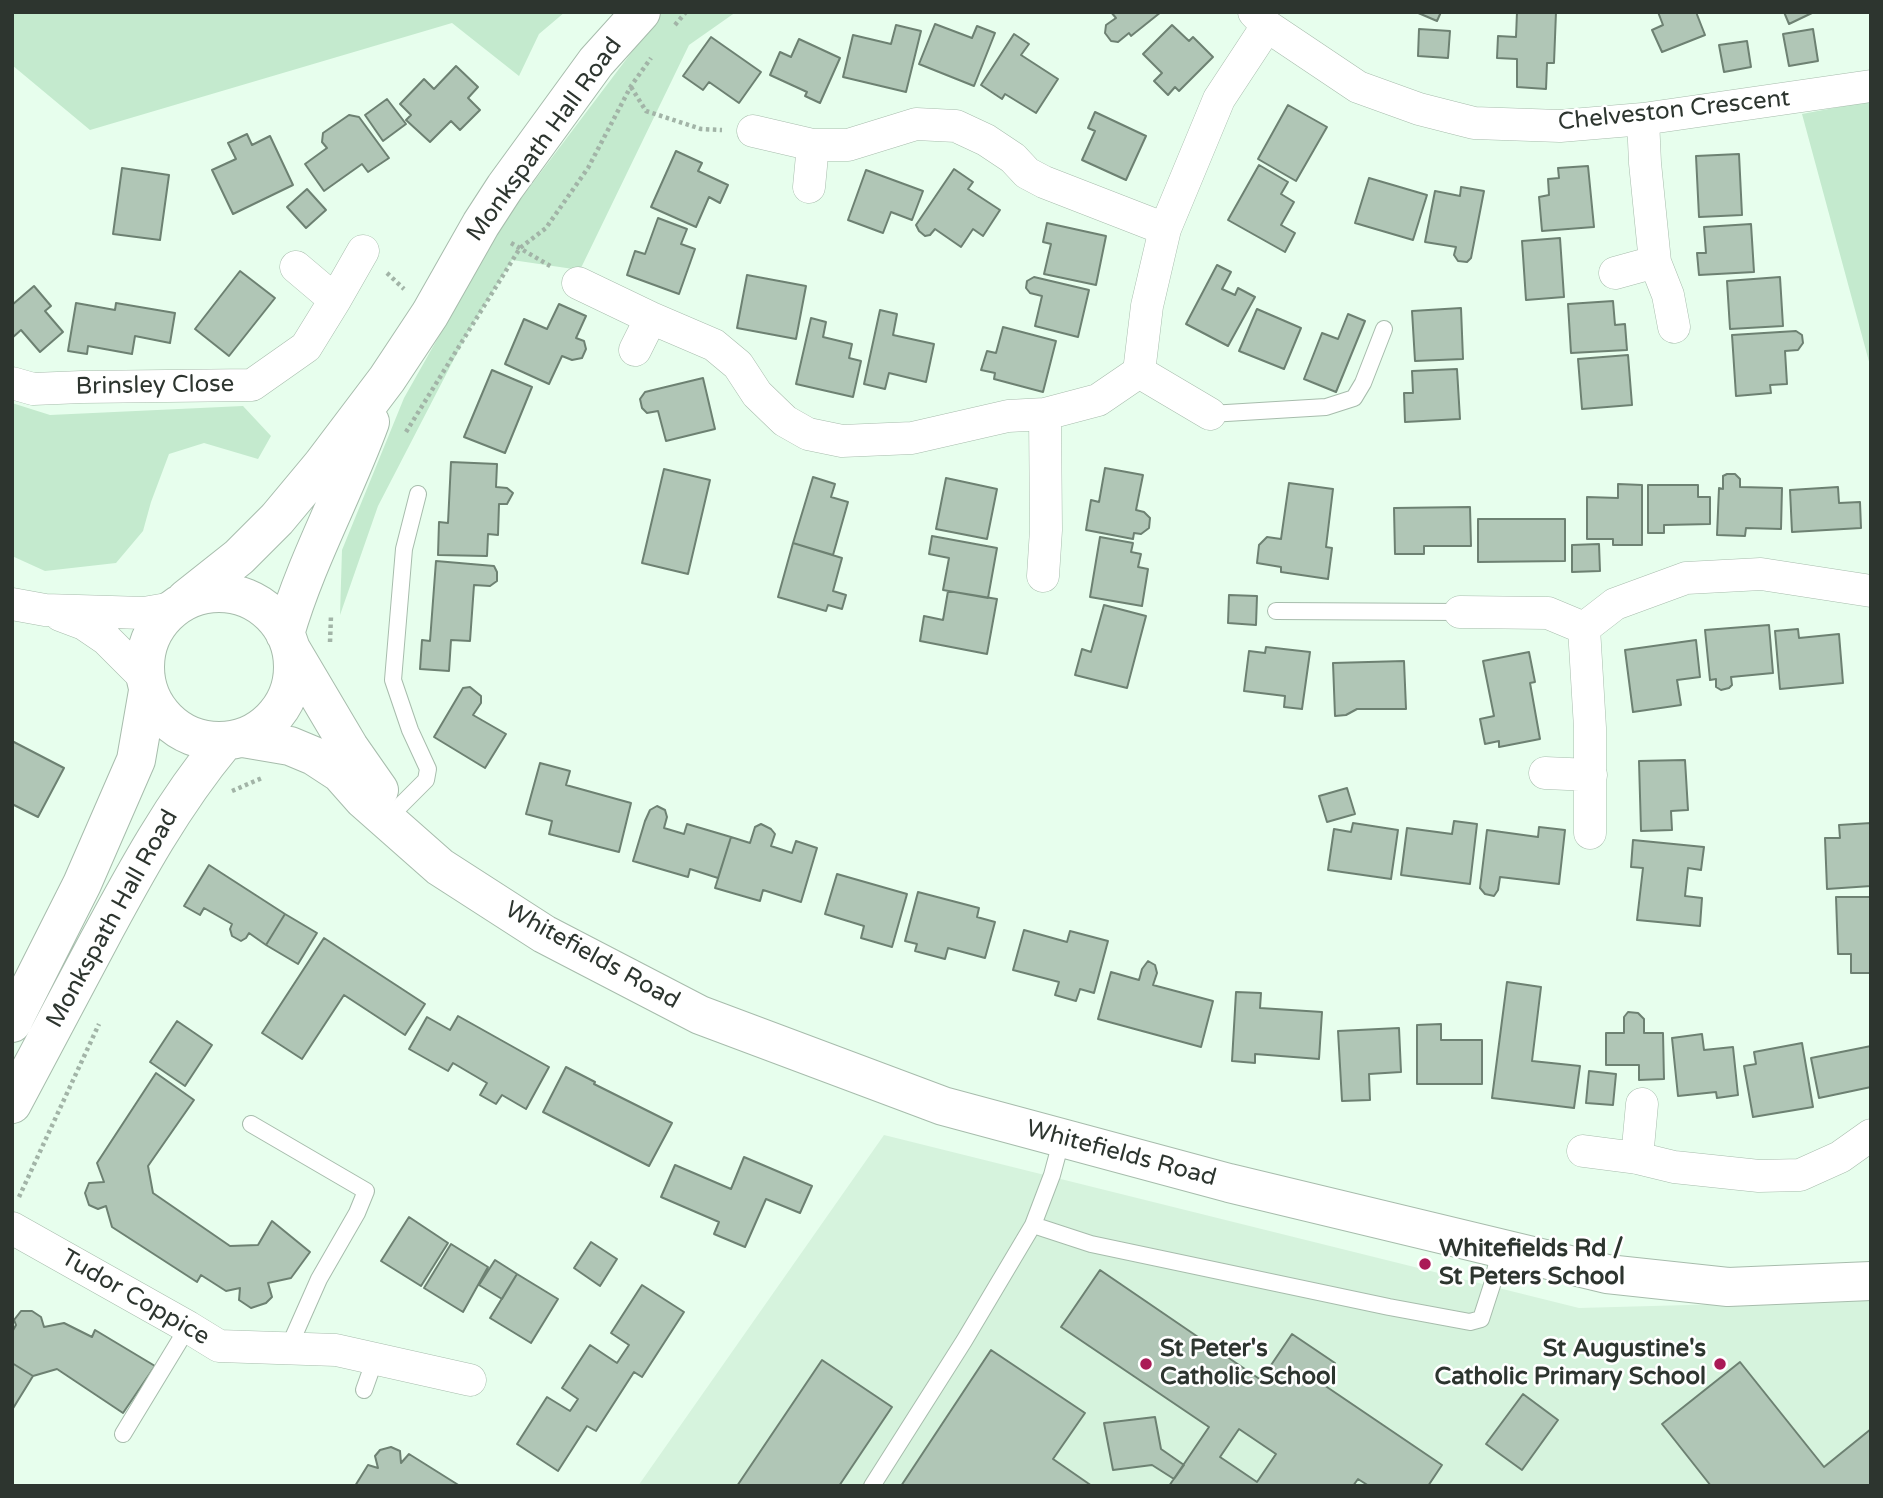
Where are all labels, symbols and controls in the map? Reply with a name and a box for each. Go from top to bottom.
street label: Monkspath Hall Road [461,32,629,248]
street label: Chelveston Crescent [1557,84,1791,138]
street label: Brinsley Close [75,370,235,402]
street label: Monkspath Hall Road [41,805,185,1033]
street label: Whitefields Road [500,896,684,1016]
street label: Whitefields Road [1023,1115,1219,1193]
place label: Whitefields Rd / St Peters School [1439,1236,1625,1292]
street label: Tudor Coppice [56,1244,214,1352]
marker: Whitefields Rd / St Peters School [1417,1256,1433,1272]
place label: St Peter's Catholic School [1160,1336,1337,1392]
place label: St Augustine's Catholic Primary School [1434,1336,1706,1392]
marker: St Peter's Catholic School [1138,1356,1154,1372]
marker: St Augustine's Catholic Primary School [1712,1356,1728,1372]

